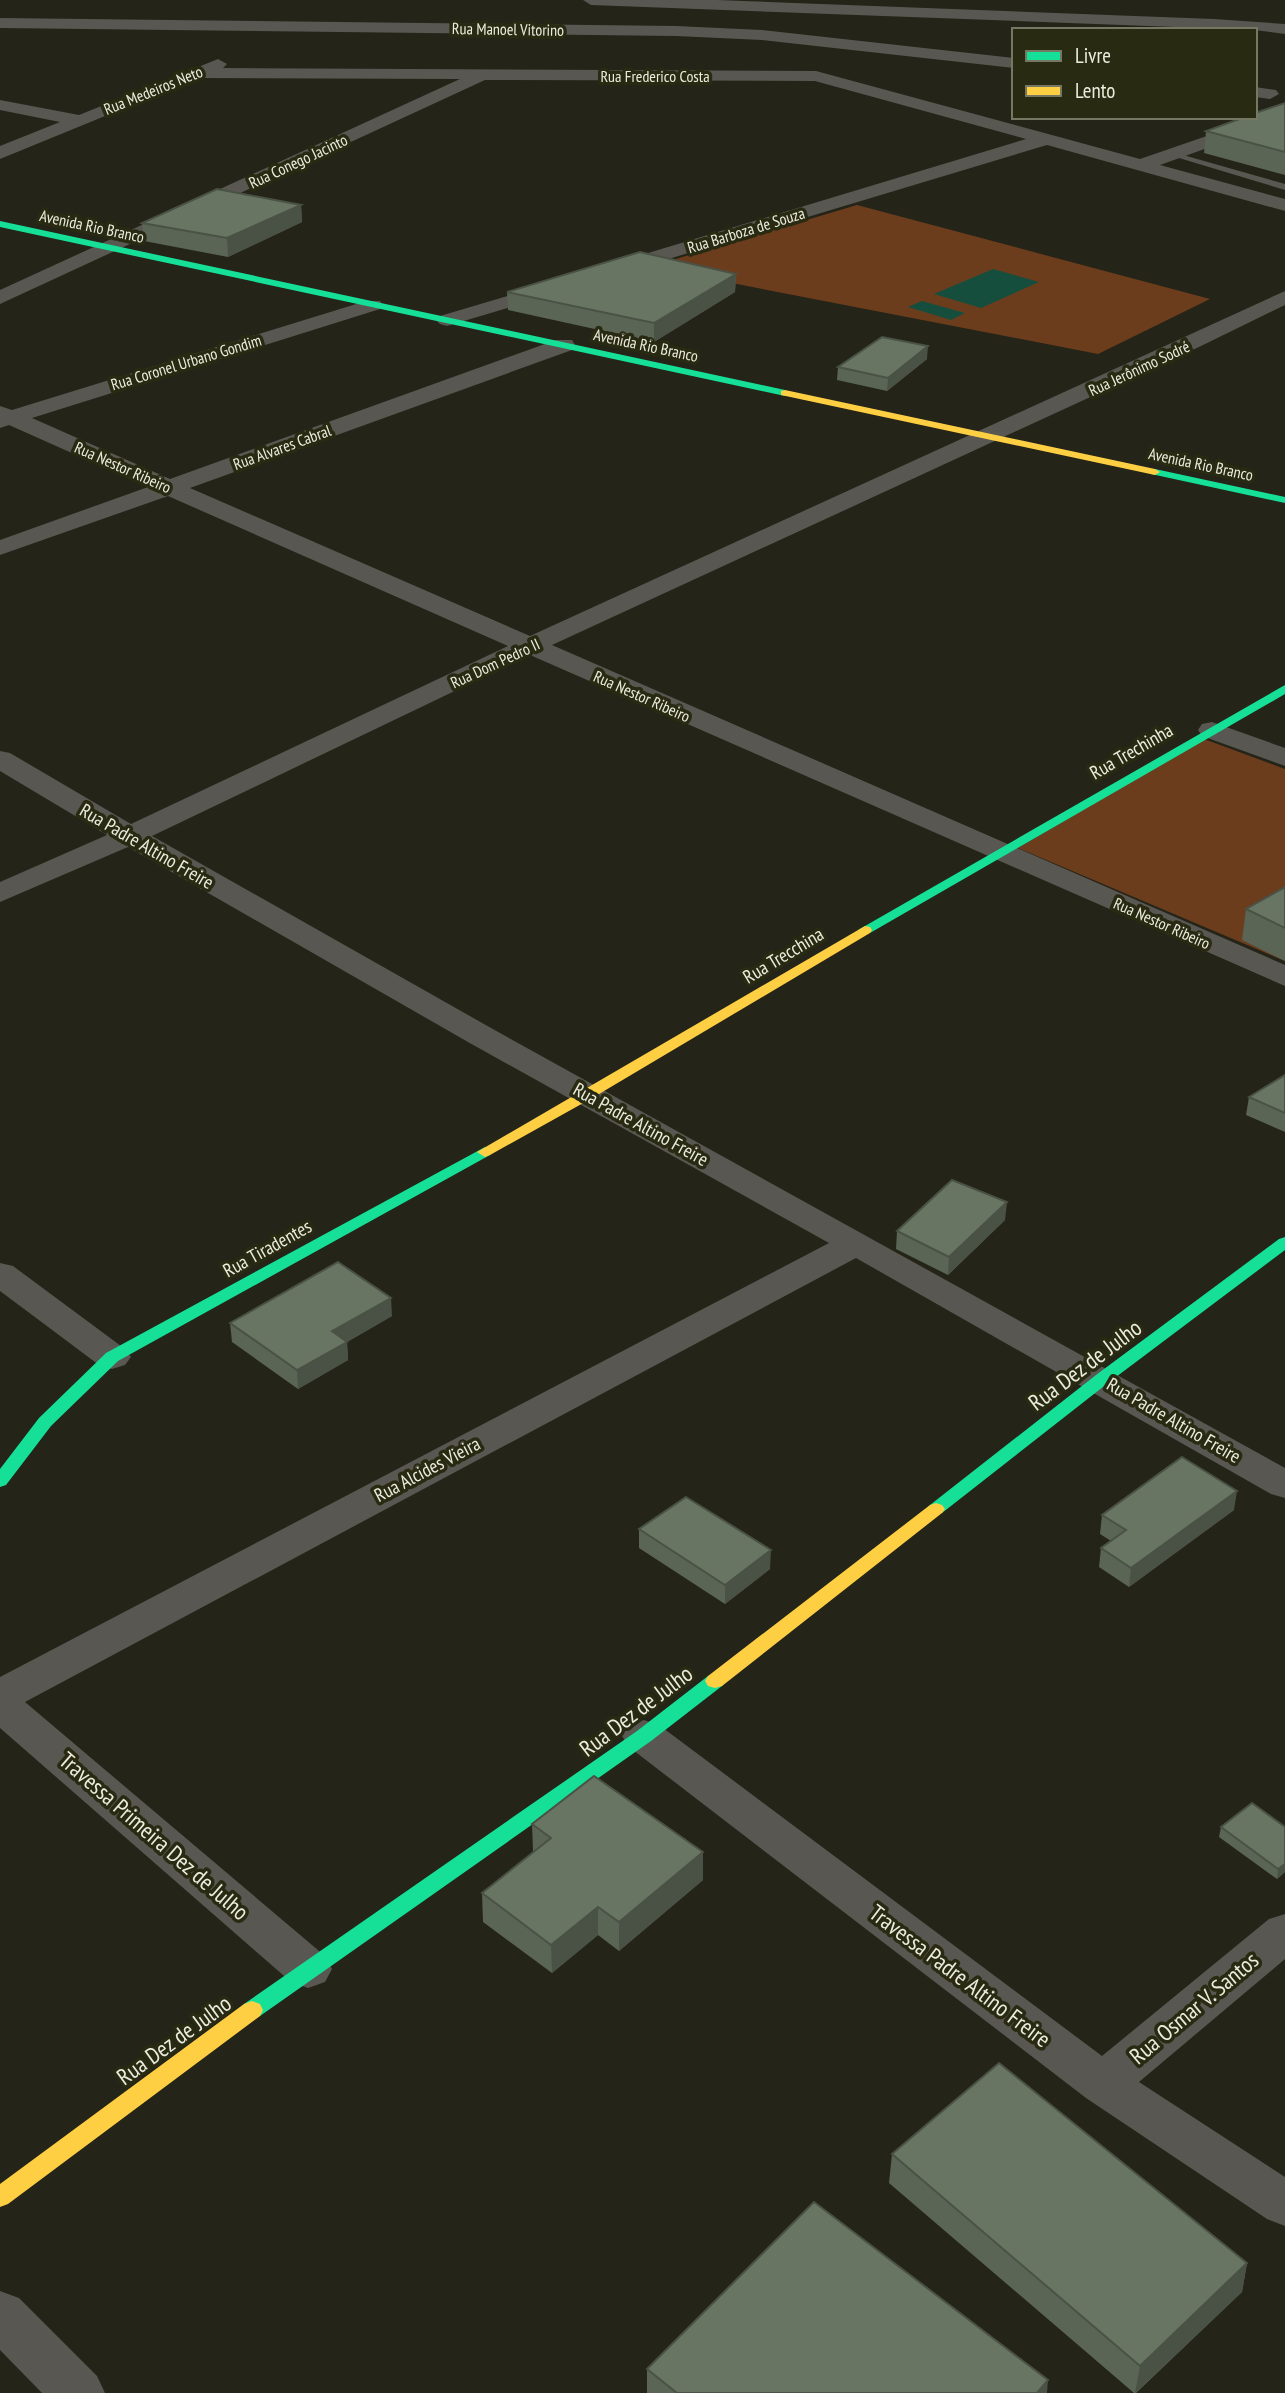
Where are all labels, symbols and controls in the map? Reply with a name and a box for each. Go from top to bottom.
street label: Rua Manoel Vitorino [452,18,564,40]
legend [1012,28,1257,119]
text: Livre [1075,42,1111,69]
street label: Rua Medeiros Neto [101,61,205,119]
street label: Rua Frederico Costa [600,66,710,86]
text: Lento [1075,77,1115,104]
street label: Rua Conego Jacinto [245,129,351,193]
street label: Rua Barboza de Souza [685,203,807,257]
street label: Avenida Rio Branco [38,205,146,247]
street label: Avenida Rio Branco [592,324,700,366]
street label: Rua Coronel Urbano Gondim [108,330,264,394]
street label: Rua Jerônimo Sodré [1085,336,1193,400]
street label: Rua Alvares Cabral [230,420,334,474]
street label: Rua Nestor Ribeiro [72,437,174,497]
street label: Avenida Rio Branco [1147,443,1255,485]
street label: Rua Dom Pedro II [447,634,543,692]
street label: Rua Nestor Ribeiro [591,666,693,726]
street label: Rua Trechinha [1085,718,1177,784]
street label: Rua Padre Altino Freire [76,798,218,894]
street label: Rua Nestor Ribeiro [1111,893,1213,953]
street label: Rua Trecchina [738,922,828,988]
street label: Rua Padre Altino Freire [569,1077,713,1171]
street label: Rua Tiradentes [218,1214,316,1282]
street label: Rua Dez de Julho [1022,1313,1147,1417]
street label: Rua Padre Altino Freire [1103,1372,1245,1468]
street label: Rua Alcides Vieira [370,1431,484,1507]
street label: Rua Dez de Julho [573,1659,698,1763]
street label: Travessa Primeira Dez de Julho [53,1745,255,1926]
street label: Travessa Padre Altino Freire [864,1898,1057,2053]
street label: Rua Osmar V. Santos [1123,1945,1264,2070]
street label: Rua Dez de Julho [111,1988,237,2091]

